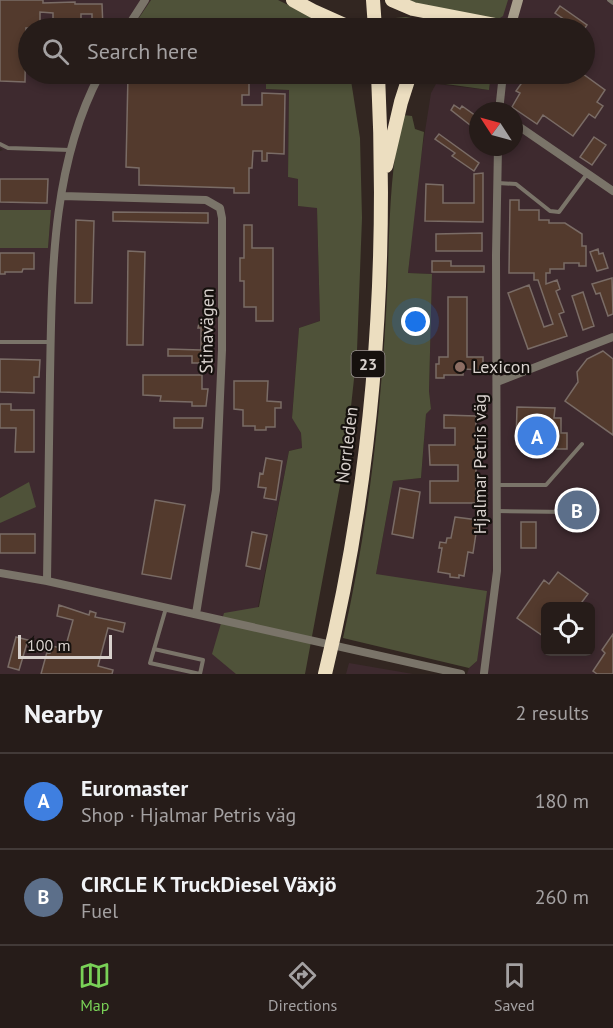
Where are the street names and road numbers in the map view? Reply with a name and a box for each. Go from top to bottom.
street label: Stinavägen [194,288,219,374]
road number: 23 [352,351,385,377]
street label: Hjalmar Petris väg [468,394,491,534]
street label: Norrleden [330,405,363,485]

